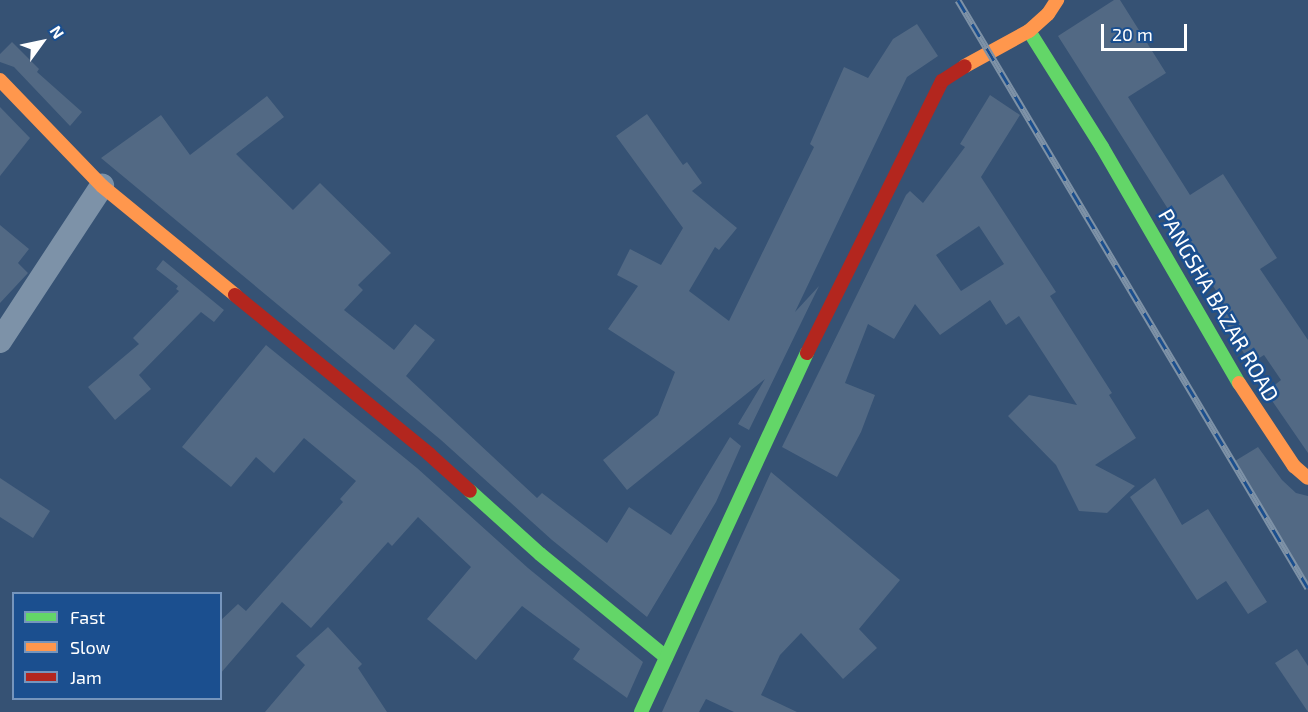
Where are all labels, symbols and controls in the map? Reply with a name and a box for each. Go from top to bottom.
north arrow [12,12,72,72]
scale bar [1104,12,1190,50]
text: N [46,22,69,42]
text: 20 m [1112,23,1153,45]
street label: PANGSHA BAZAR ROAD [1153,204,1285,406]
legend [12,592,222,700]
text: Fast [70,606,105,628]
text: Slow [70,636,110,658]
text: Jam [70,666,102,688]

